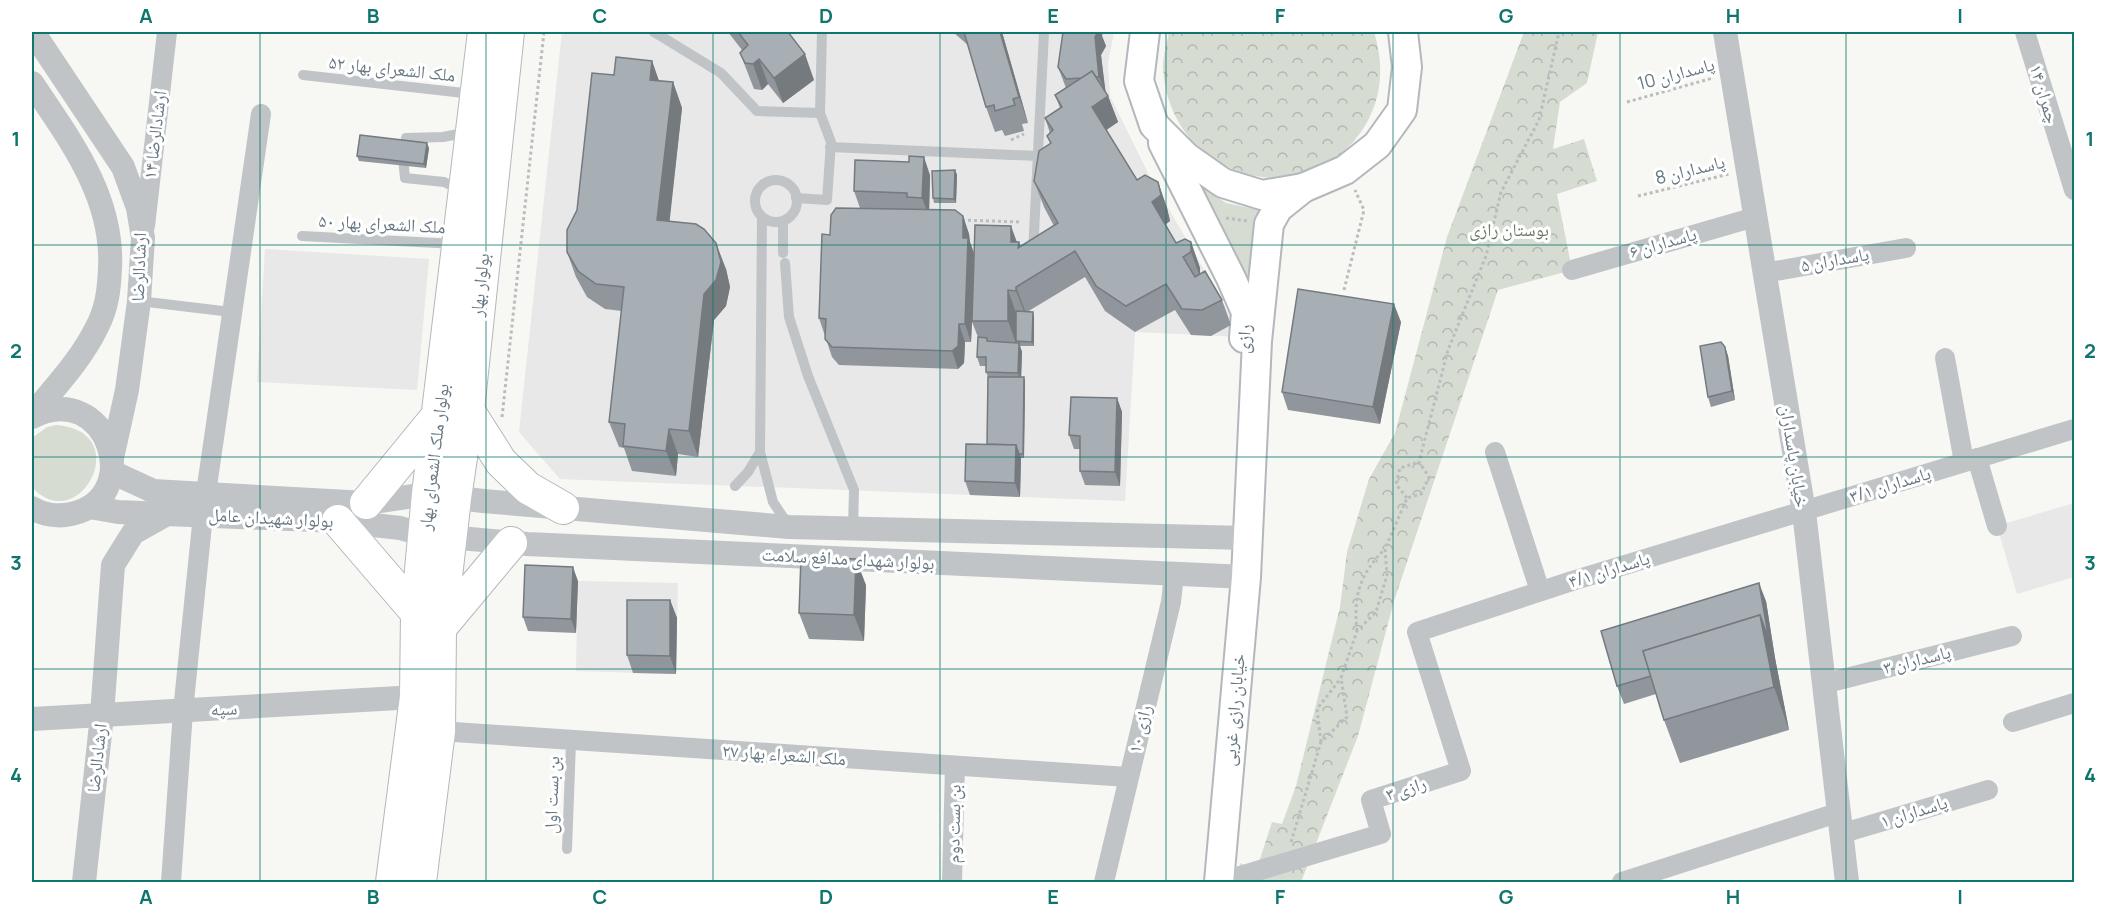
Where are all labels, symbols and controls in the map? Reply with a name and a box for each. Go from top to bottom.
text: A [139,2,153,29]
text: B [367,2,380,29]
text: C [593,2,607,29]
text: D [819,2,833,29]
text: E [1047,2,1059,29]
text: F [1275,2,1286,29]
text: G [1499,2,1514,29]
text: H [1726,2,1740,29]
text: I [1957,2,1963,29]
street label: ملک الشعرای بهار ۵۲ [328,49,457,87]
street label: پاسداران 10 [1635,51,1717,95]
street label: چمران ۱۴ [2025,61,2065,126]
street label: ارشادالرضا ۱۴ [137,89,171,180]
text: 1 [12,125,20,152]
text: 1 [2086,125,2094,152]
street label: پاسداران 8 [1652,149,1727,189]
street label: ملک الشعرای بهار ۵۰ [318,208,446,238]
park label: بوستان رازی [1469,217,1549,241]
street label: پاسداران ۶ [1626,221,1699,263]
street label: ارشادالرضا [125,232,151,302]
street label: پاسداران ۵ [1799,241,1871,277]
street label: بولوار بهار [464,252,494,319]
street label: رازی [1230,324,1256,354]
text: 2 [10,337,22,364]
text: 2 [2084,337,2096,364]
street label: بولوار ملک الشعرای بهار [412,382,454,533]
street label: خیابان پاسداران [1775,403,1815,509]
street label: پاسداران ۳/۱ [1846,460,1933,508]
street label: بولوار شهیدان عامل [208,502,334,532]
street label: بولوار شهدای مدافع سلامت [761,541,935,576]
street label: پاسداران ۴/۱ [1565,545,1652,593]
text: 3 [10,549,22,576]
text: 3 [2084,549,2096,576]
street label: پاسداران ۳ [1880,639,1953,679]
street label: خیابان رازی غربی [1216,653,1250,767]
street label: سپه [210,695,238,721]
street label: رازی ۱۰ [1121,702,1157,755]
street label: ارشادالرضا [80,722,112,794]
street label: ملک الشعراء بهار ۲۷ [721,738,847,770]
street label: بن بست اول [538,756,564,834]
text: 4 [10,761,22,788]
text: 4 [2084,761,2096,788]
street label: رازی ۳ [1382,770,1429,806]
street label: بن بست دوم [940,784,967,864]
street label: پاسداران ۱ [1877,789,1950,833]
text: A [139,883,153,910]
text: B [367,883,380,910]
text: C [593,883,607,910]
text: D [819,883,833,910]
text: E [1047,883,1059,910]
text: F [1275,883,1286,910]
text: G [1499,883,1514,910]
text: H [1726,883,1740,910]
text: I [1957,883,1963,910]

